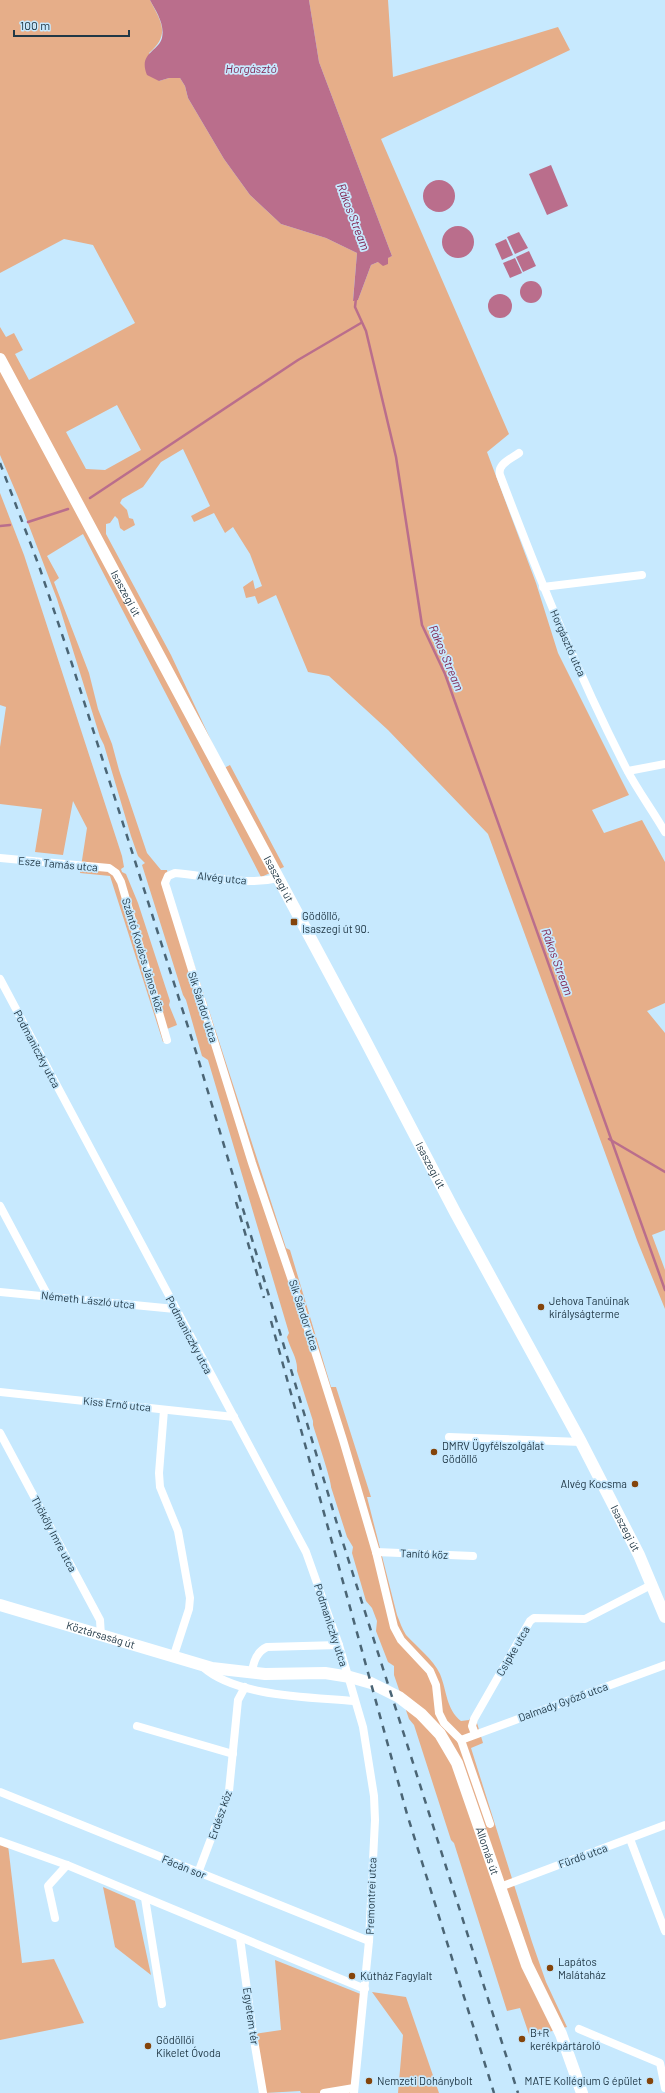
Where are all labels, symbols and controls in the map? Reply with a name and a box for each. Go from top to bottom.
scale bar [14,12,129,38]
text: 100 m [20,18,50,32]
water label: Horgásztó [225,61,277,75]
water label: Rákos Stream [335,181,373,252]
street label: Isaszegi út [108,568,144,619]
street label: Horgásztó utca [548,607,589,678]
water label: Rákos Stream [427,622,467,693]
street label: Isaszegi út [262,853,297,904]
street label: Esze Tamás utca [18,854,98,873]
street label: Alvég utca [197,868,247,887]
street label: Szántó Kovács János köz [120,896,167,1013]
place label: Gödöllő, Isaszegi út 90. [302,909,370,935]
marker: Gödöllő, Isaszegi út 90. [289,917,299,927]
water label: Rákos Stream [539,926,577,997]
street label: Sík Sándor utca [186,970,221,1044]
street label: Podmaniczky utca [11,1008,63,1090]
street label: Isaszegi út [413,1140,449,1190]
street label: Sík Sándor utca [287,1278,322,1352]
street label: Németh László utca [41,1288,135,1311]
street label: Podmaniczky utca [163,1294,215,1376]
place label: Jehova Tanúinak királyságterme [549,1294,630,1320]
marker: Jehova Tanúinak királyságterme [536,1302,546,1312]
street label: Kiss Ernő utca [83,1393,151,1414]
place label: DMRV Ügyfélszolgálat Gödöllő [442,1438,544,1465]
marker: DMRV Ügyfélszolgálat Gödöllő [429,1447,439,1457]
place label: Alvég Kocsma [561,1477,627,1490]
marker: Alvég Kocsma [630,1479,640,1489]
street label: Thököly Imre utca [29,1494,80,1574]
street label: Isaszegi út [608,1503,643,1554]
street label: Tanító köz [400,1546,448,1561]
street label: Podmaniczky utca [312,1582,351,1668]
street label: Köztársaság út [65,1618,137,1651]
street label: Csipke utca [493,1624,532,1678]
street label: Dalmady Győző utca [516,1679,609,1724]
street label: Erdész köz [205,1789,234,1841]
street label: Állomás út [474,1825,502,1876]
street label: Fürdő utca [557,1841,609,1870]
street label: Fácán sor [160,1852,208,1881]
street label: Premontrei utca [363,1857,378,1935]
place label: Lapátos Malátaház [558,1955,606,1981]
marker: Lapátos Malátaház [545,1963,555,1973]
place label: Kútház Fagylalt [360,1969,432,1982]
marker: Kútház Fagylalt [347,1971,357,1981]
street label: Egyetem tér [241,1986,262,2046]
place label: B+R kerékpártároló [530,2026,600,2052]
place label: Gödöllői Kikelet Óvoda [156,2033,221,2059]
marker: B+R kerékpártároló [517,2034,527,2044]
marker: Gödöllői Kikelet Óvoda [143,2041,153,2051]
place label: Nemzeti Dohánybolt [377,2074,473,2087]
place label: MATE Kollégium G épület [525,2074,642,2087]
marker: Nemzeti Dohánybolt [364,2076,374,2086]
marker: MATE Kollégium G épület [645,2076,655,2086]

